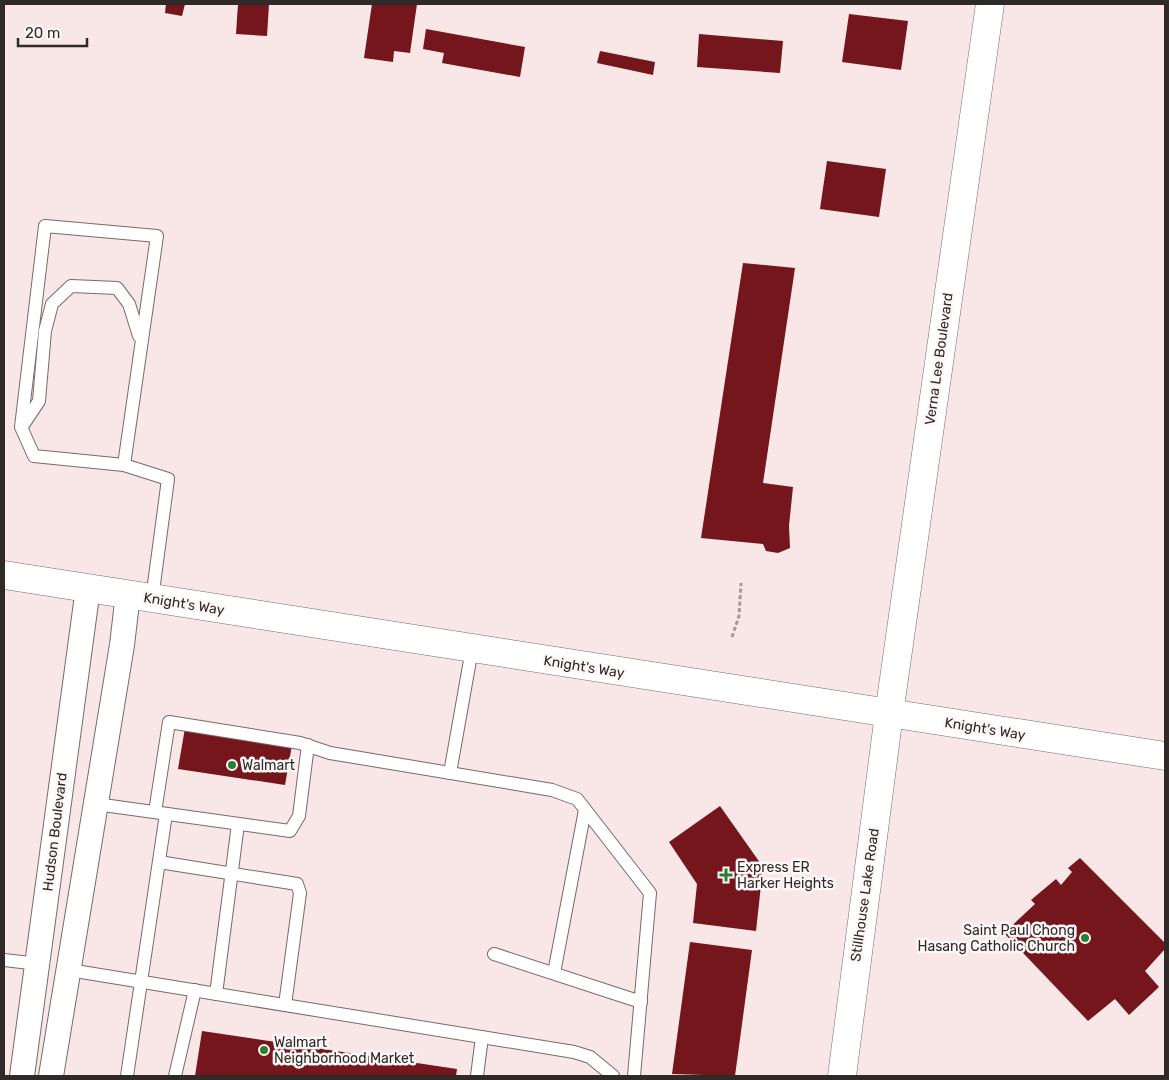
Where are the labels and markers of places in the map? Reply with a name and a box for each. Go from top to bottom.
place label: Walmart [242,757,296,774]
marker: Walmart [226,759,238,771]
place label: Express ER Harker Heights [737,859,834,892]
marker: Express ER Harker Heights [719,868,733,882]
place label: Saint Paul Chong Hasang Catholic Church [917,922,1075,955]
marker: Saint Paul Chong Hasang Catholic Church [1079,932,1091,944]
place label: Walmart Neighborhood Market [274,1034,415,1067]
marker: Walmart Neighborhood Market [258,1044,270,1056]

